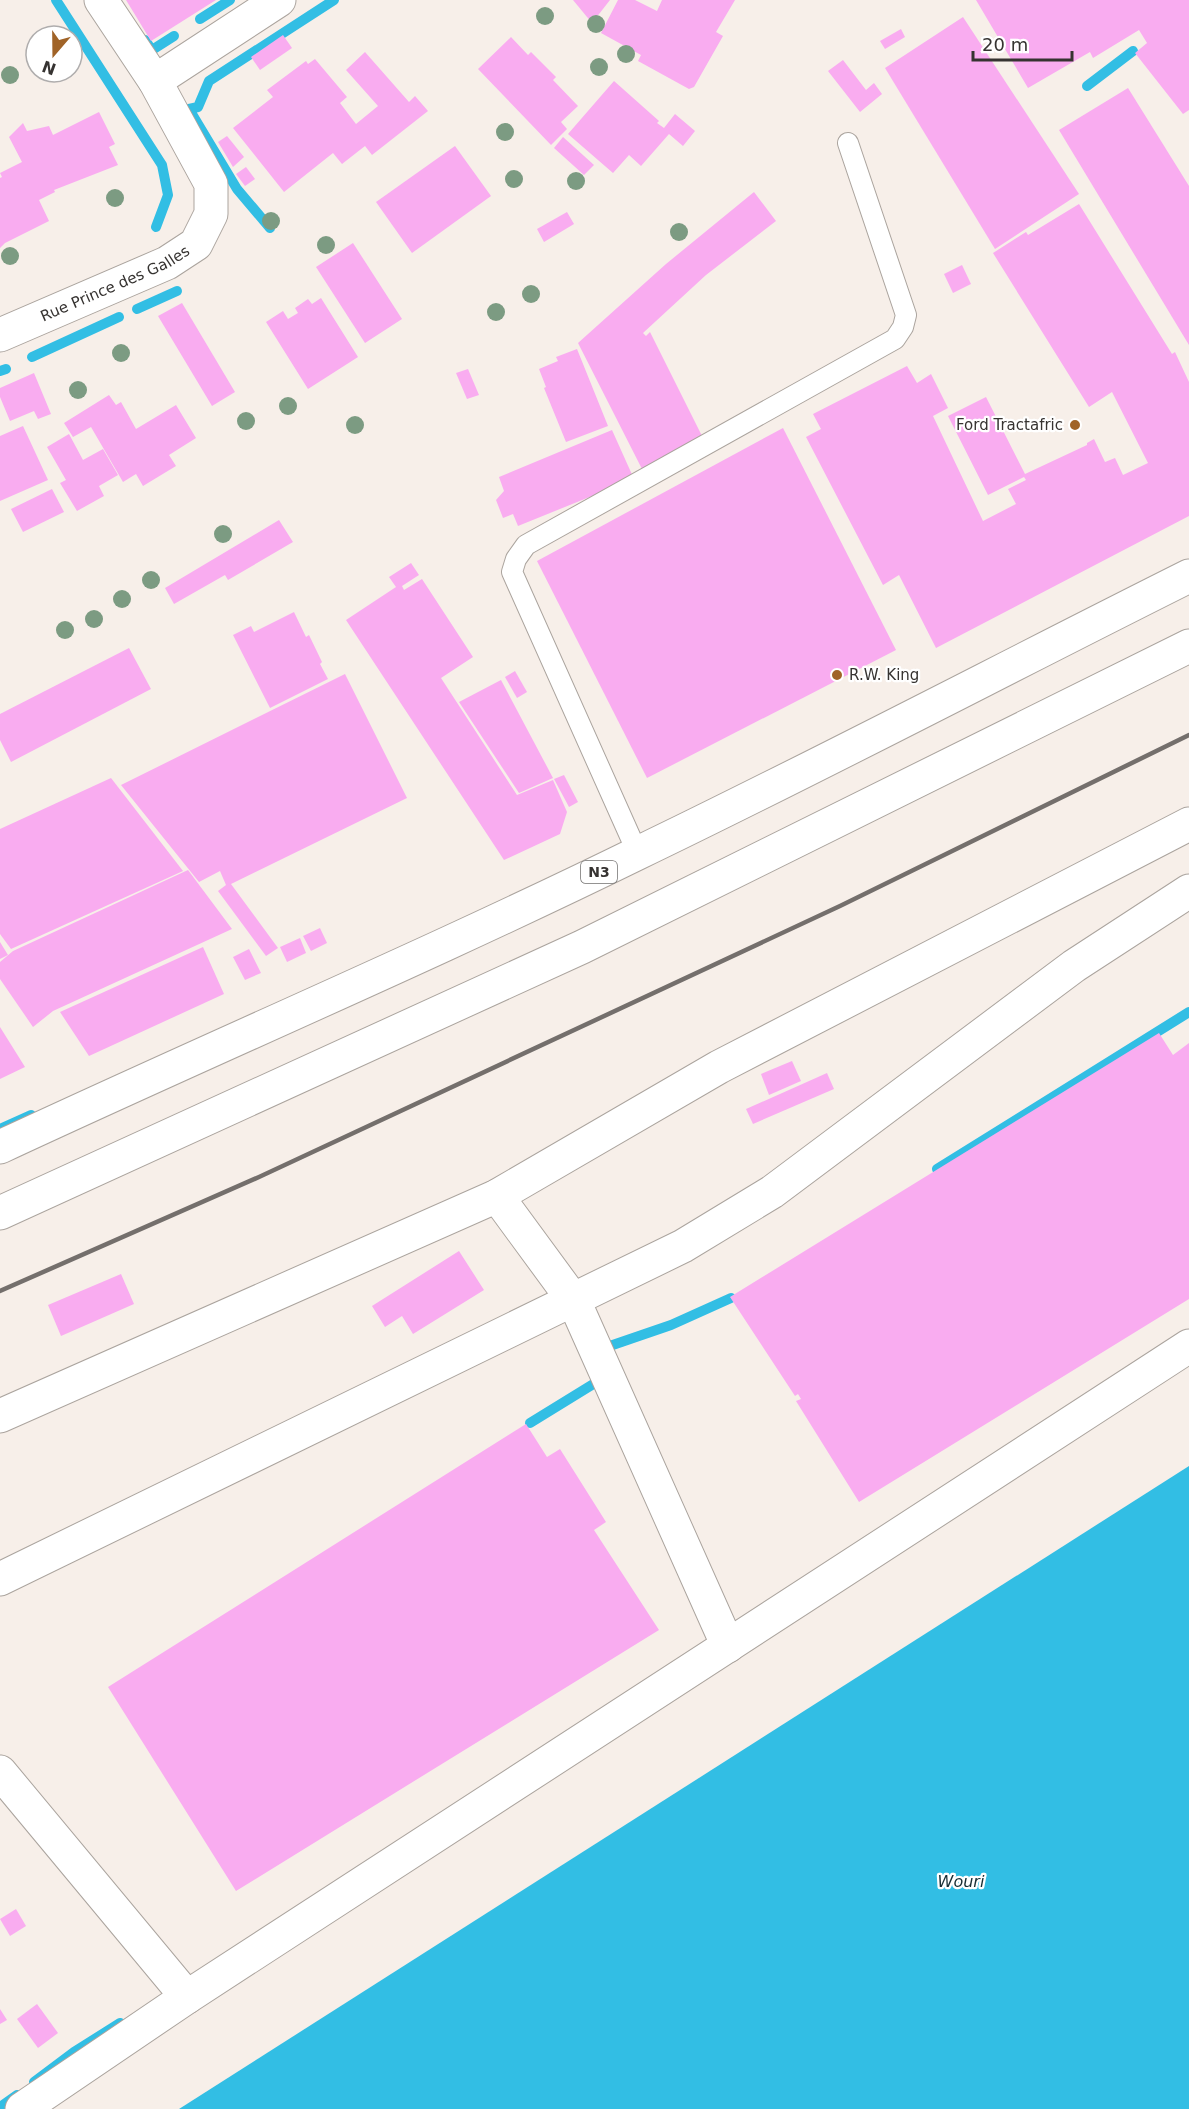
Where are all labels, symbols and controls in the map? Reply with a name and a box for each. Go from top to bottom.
north arrow [24,24,84,84]
scale bar [973,24,1072,62]
text: 20 m [982,34,1028,55]
text: N [39,56,59,79]
street label: Rue Prince des Galles [38,242,193,325]
place label: Ford Tractafric [956,416,1063,434]
marker: Ford Tractafric [1068,418,1082,432]
place label: R.W. King [849,666,919,684]
marker: R.W. King [830,668,844,682]
road number: N3 [581,861,617,883]
water label: Wouri [938,1872,985,1891]

